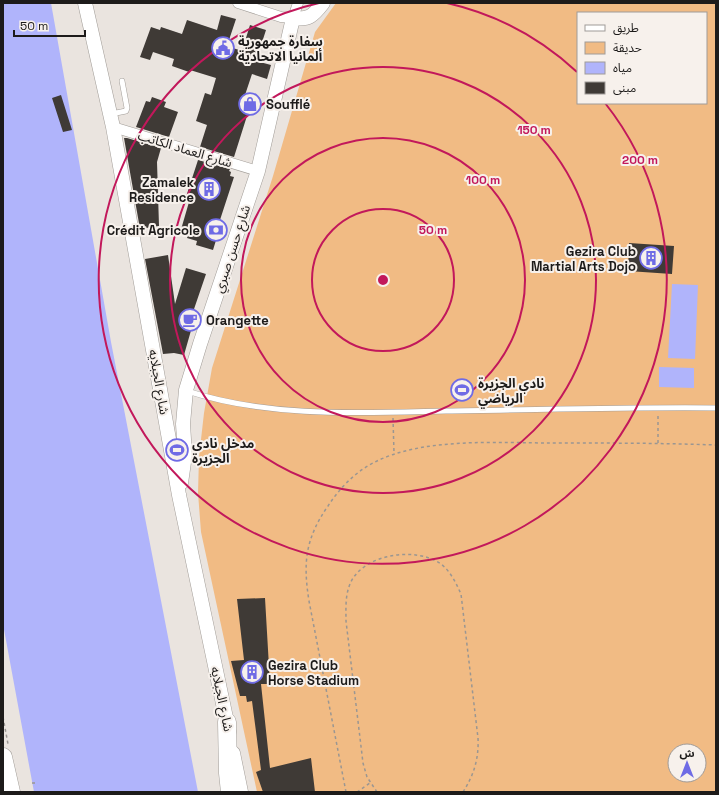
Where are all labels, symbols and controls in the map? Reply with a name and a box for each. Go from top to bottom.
scale bar [14,12,85,38]
legend [577,12,707,104]
text: 50 m [20,18,48,34]
text: طريق [613,20,639,36]
place label: سفارة جمهورية ألمانيا الاتحادية [238,33,323,65]
public building icon: سفارة جمهورية ألمانيا الاتحادية [210,35,236,61]
text: حديقة [613,40,642,56]
text: مياه [613,60,632,76]
text: مبنى [613,80,636,96]
shop icon: Soufflé [237,91,263,117]
place label: Soufflé [266,96,310,113]
text: 150 m [517,122,551,138]
street label: شارع العماد الكاتب [135,127,234,173]
text: 200 m [622,152,658,168]
text: 100 m [466,172,500,188]
place label: Zamalek Residence [129,174,195,206]
building icon: Zamalek Residence [196,176,222,202]
street label: شارع حسن صبري [210,203,256,296]
bank icon: Crédit Agricole [203,217,229,243]
place label: Crédit Agricole [107,222,200,239]
text: 50 m [419,222,447,238]
place label: Gezira Club Martial Arts Dojo [531,243,636,275]
building icon: Gezira Club Martial Arts Dojo [638,245,664,271]
centre of rings [376,273,390,287]
cafe icon: Orangette [177,307,203,333]
place label: Orangette [206,312,269,329]
street label: شارع الجبلايه [143,348,173,416]
place label: نادي الجزيرة الرياضي [478,375,544,409]
sports icon: نادي الجزيرة الرياضي [449,377,475,403]
place label: مدخل نادى الجزيرة [192,435,254,467]
sports icon: مدخل نادى الجزيرة [164,437,190,463]
place label: Gezira Club Horse Stadium [268,657,359,689]
building icon: Gezira Club Horse Stadium [239,659,265,685]
street label: شارع الجبلايه [205,665,237,733]
north arrow [667,743,707,783]
text: ش [679,746,695,760]

